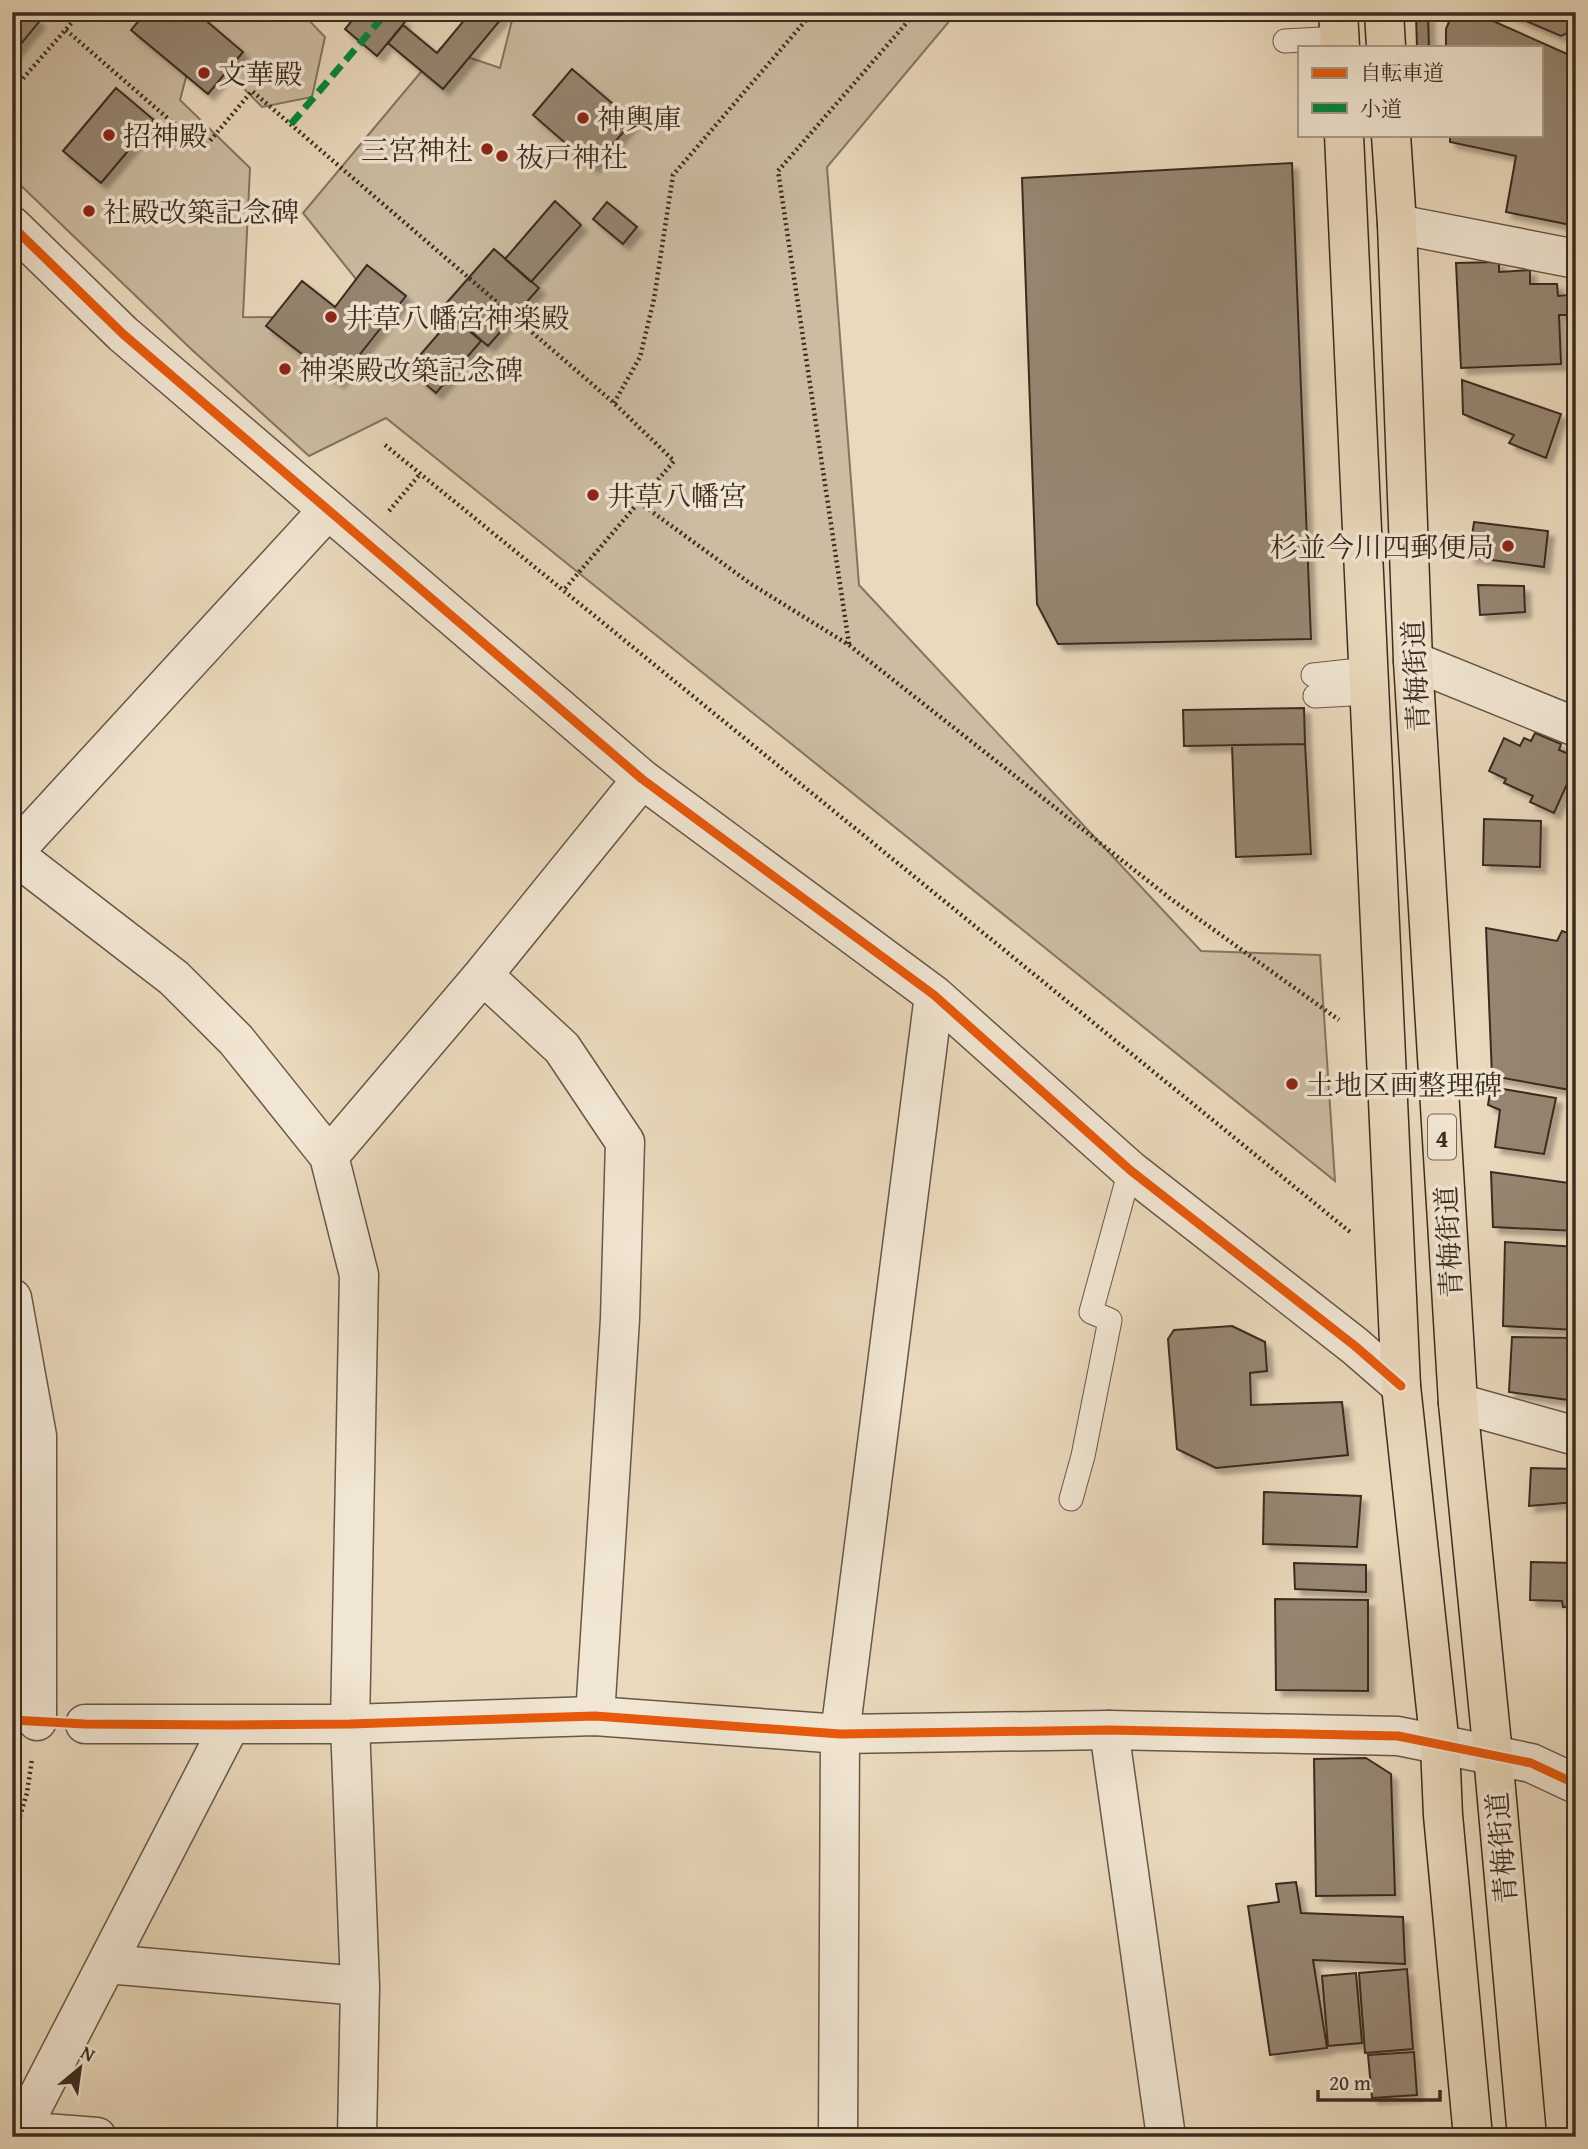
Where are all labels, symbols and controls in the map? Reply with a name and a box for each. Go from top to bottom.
legend [1298,46,1542,136]
place label: 文華殿 [218,53,302,94]
text: 自転車道 [1360,57,1444,88]
marker: 文華殿 [196,65,212,81]
text: 小道 [1360,93,1402,124]
place label: 神輿庫 [597,98,681,139]
marker: 神輿庫 [575,110,591,126]
place label: 招神殿 [123,115,207,156]
marker: 招神殿 [101,127,117,143]
place label: 三宮神社 [361,129,473,170]
place label: 鿆戸神社 [516,136,628,177]
marker: 三宮神社 [479,141,495,157]
marker: 鿆戸神社 [494,148,510,164]
place label: 社殿改築記念碑 [103,191,299,232]
marker: 社殿改築記念碑 [81,203,97,219]
place label: 井草八幡宮神楽殿 [345,297,569,338]
marker: 井草八幡宮神楽殿 [323,309,339,325]
place label: 神楽殿改築記念碑 [299,349,523,390]
marker: 神楽殿改築記念碑 [277,361,293,377]
place label: 井草八幡宮 [607,475,747,516]
marker: 井草八幡宮 [585,487,601,503]
place label: 杉並今川四郵便局 [1270,526,1494,567]
marker: 杉並今川四郵便局 [1500,538,1516,554]
street label: 青梅街道 [1392,619,1438,733]
place label: 土地区画整理碑 [1306,1064,1502,1105]
marker: 土地区画整理碑 [1284,1076,1300,1092]
road number: 4 [1428,1114,1456,1160]
street label: 青梅街道 [1425,1185,1471,1299]
street label: 青梅街道 [1476,1790,1526,1906]
north arrow [46,2034,116,2104]
text: N [76,2038,101,2069]
scale bar [1318,2058,1441,2102]
text: 20 m [1329,2067,1371,2098]

